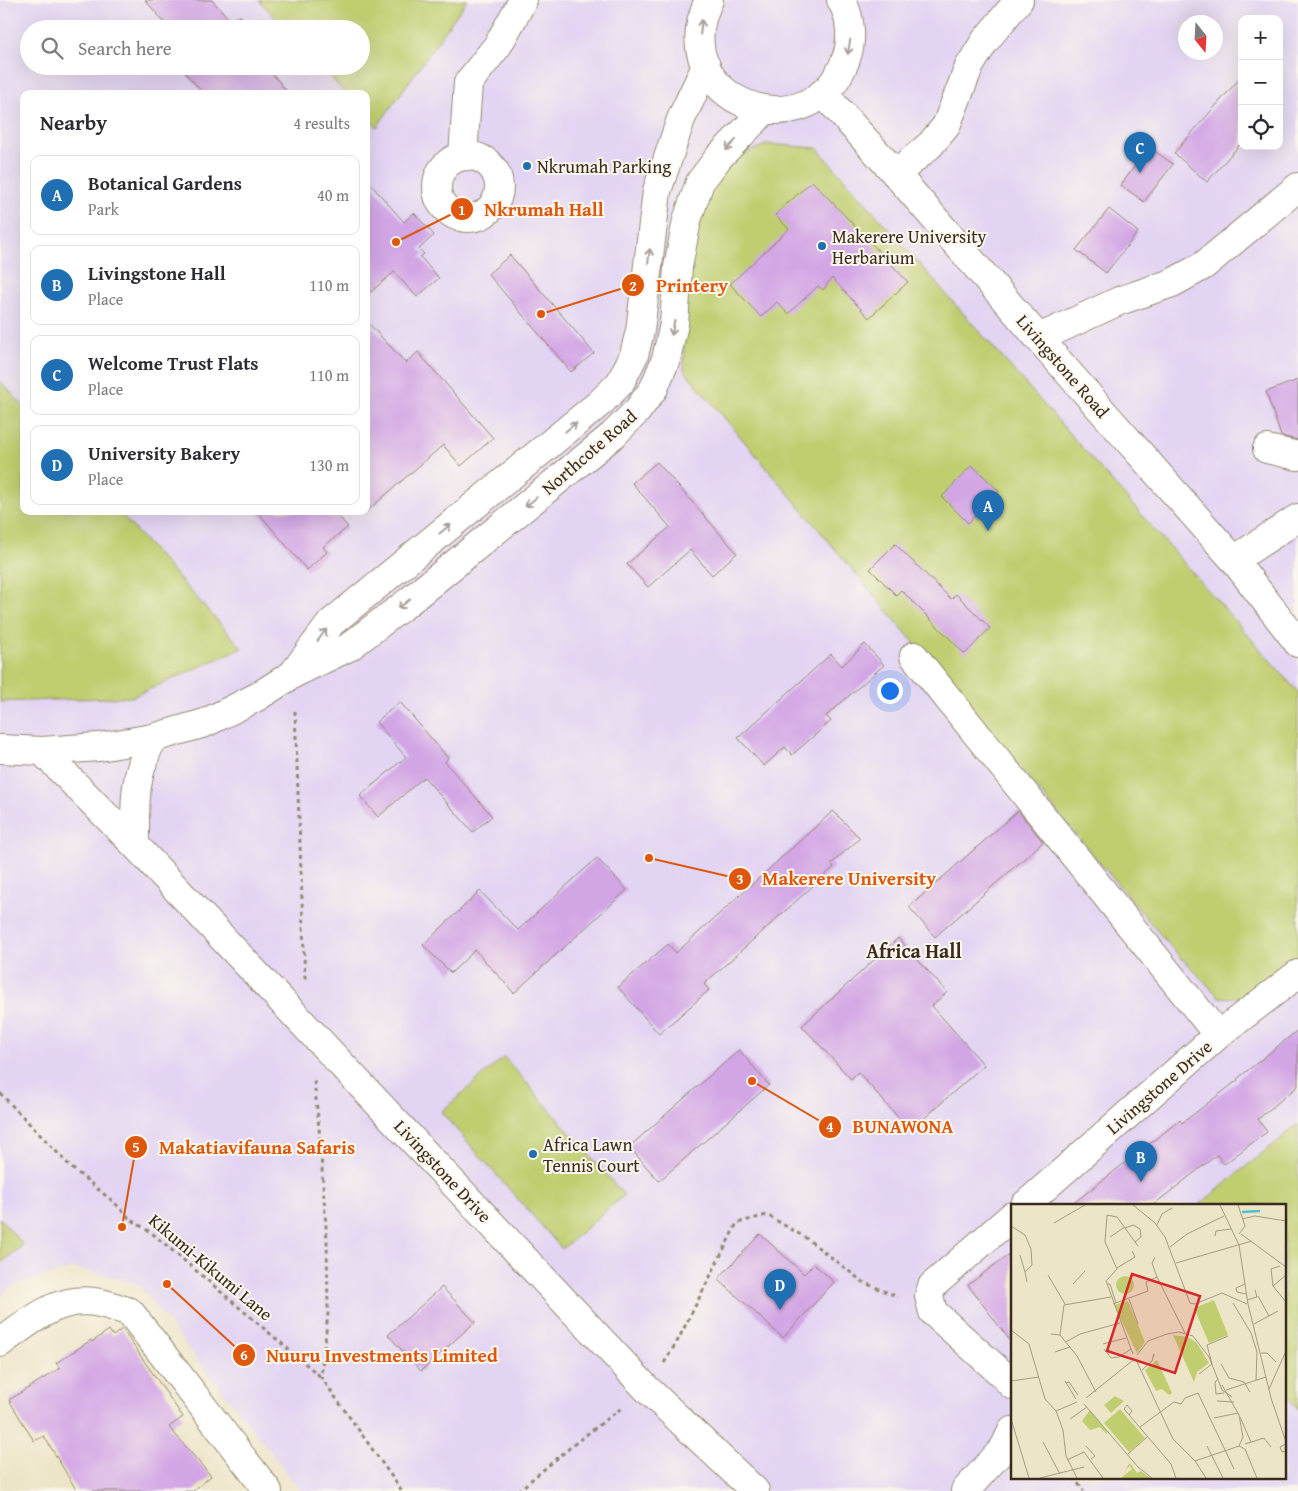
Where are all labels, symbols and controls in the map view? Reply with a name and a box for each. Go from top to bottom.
north arrow [1178,15,1223,60]
map controls [1238,15,1283,150]
button: + [1238,15,1283,60]
one-way arrow [696,19,706,35]
search box [20,20,370,75]
icon: search [38,34,66,62]
text: Search here [78,34,172,62]
one-way arrow [843,38,853,54]
button: − [1238,60,1283,105]
button: locate [1238,105,1283,150]
text: Nearby [40,107,107,138]
text: 4 results [293,111,350,135]
pin: C [1124,132,1156,173]
one-way arrow [725,138,737,151]
place label: Nkrumah Parking [537,153,671,180]
marker: Nkrumah Parking [521,160,533,172]
text: Botanical Gardens [88,169,242,197]
text: A [52,183,62,207]
text: 40 m [317,183,349,207]
callout: Nkrumah Hall [449,192,614,226]
text: Nkrumah Hall [484,195,604,223]
text: Park [88,197,119,221]
text: 1 [458,199,466,220]
place label: Makerere University Herbarium [832,223,987,271]
marker: Makerere University Herbarium [816,240,828,252]
one-way arrow [644,248,654,264]
text: Livingstone Hall [88,259,226,287]
callout: Printery [621,268,738,302]
text: Printery [656,271,728,299]
text: B [52,273,62,297]
text: 110 m [309,273,349,297]
text: 2 [629,275,637,296]
text: Place [88,287,123,311]
street label: Livingstone Road [1010,308,1116,424]
one-way arrow [668,319,677,335]
text: Welcome Trust Flats [88,349,259,377]
text: C [52,363,62,387]
text: 110 m [309,363,349,387]
text: Place [88,377,123,401]
street label: Northcote Road [535,403,643,501]
one-way arrow [564,421,577,432]
text: University Bakery [88,439,240,467]
text: D [52,453,62,477]
text: 130 m [309,453,349,477]
text: Place [88,467,123,491]
pin: A [972,490,1004,531]
one-way arrow [524,497,537,508]
one-way arrow [438,524,451,535]
one-way arrow [398,599,411,610]
one-way arrow [317,628,327,642]
your location [877,678,903,704]
callout: Makerere University [727,862,946,896]
text: Makerere University [762,864,936,892]
text: 3 [736,868,744,889]
district label: Africa Hall [866,936,962,965]
street label: Livingstone Drive [1100,1033,1218,1141]
callout: BUNAWONA [818,1110,964,1144]
text: BUNAWONA [853,1112,953,1140]
street label: Livingstone Drive [388,1113,498,1229]
text: 4 [826,1116,834,1137]
callout: Makatiavifauna Safaris [124,1130,365,1164]
place label: Africa Lawn Tennis Court [543,1131,640,1179]
text: Makatiavifauna Safaris [159,1133,355,1161]
text: 5 [132,1136,140,1157]
pin: B [1125,1141,1157,1182]
marker: Africa Lawn Tennis Court [527,1148,539,1160]
inset map [1011,1204,1286,1478]
street label: Kikumi-Kikumi Lane [143,1207,279,1327]
pin: D [764,1269,796,1310]
callout: Nuuru Investments Limited [231,1338,508,1372]
text: Nuuru Investments Limited [266,1341,498,1369]
text: 6 [240,1344,248,1365]

